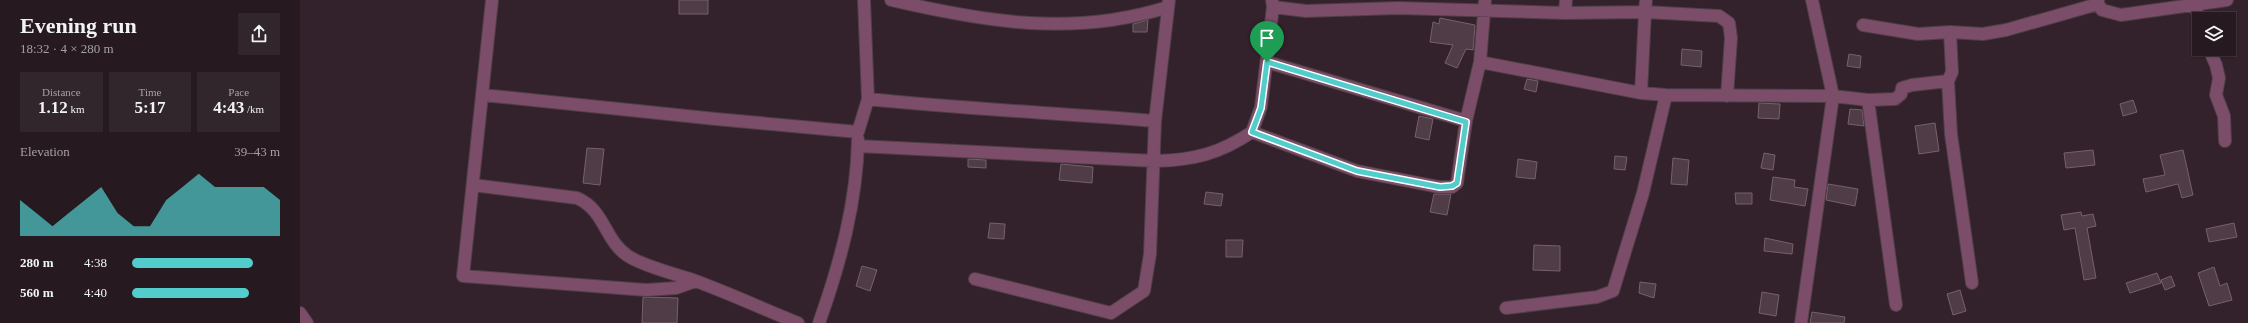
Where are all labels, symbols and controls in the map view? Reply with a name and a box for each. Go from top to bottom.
map controls [2192,12,2236,56]
button: layers [2192,12,2236,56]
text: Evening run [20,13,137,38]
button: share [238,13,280,55]
pin [1250,21,1284,62]
icon: arrive [1256,27,1278,49]
text: 18:32 · 4 × 280 m [20,41,114,56]
text: Distance [42,86,81,98]
text: Time [139,86,161,98]
text: Pace [228,86,249,98]
text: 1.12 [38,98,68,117]
text: 5:17 [134,98,166,117]
text: 4:43 [213,98,244,117]
text: km [68,103,85,115]
text: /km [244,103,264,115]
text: Elevation [20,144,70,159]
text: 39–43 m [234,144,280,159]
text: 280 m [20,255,54,270]
text: 4:38 [84,255,107,270]
text: 560 m [20,285,54,300]
text: 4:40 [84,285,107,300]

